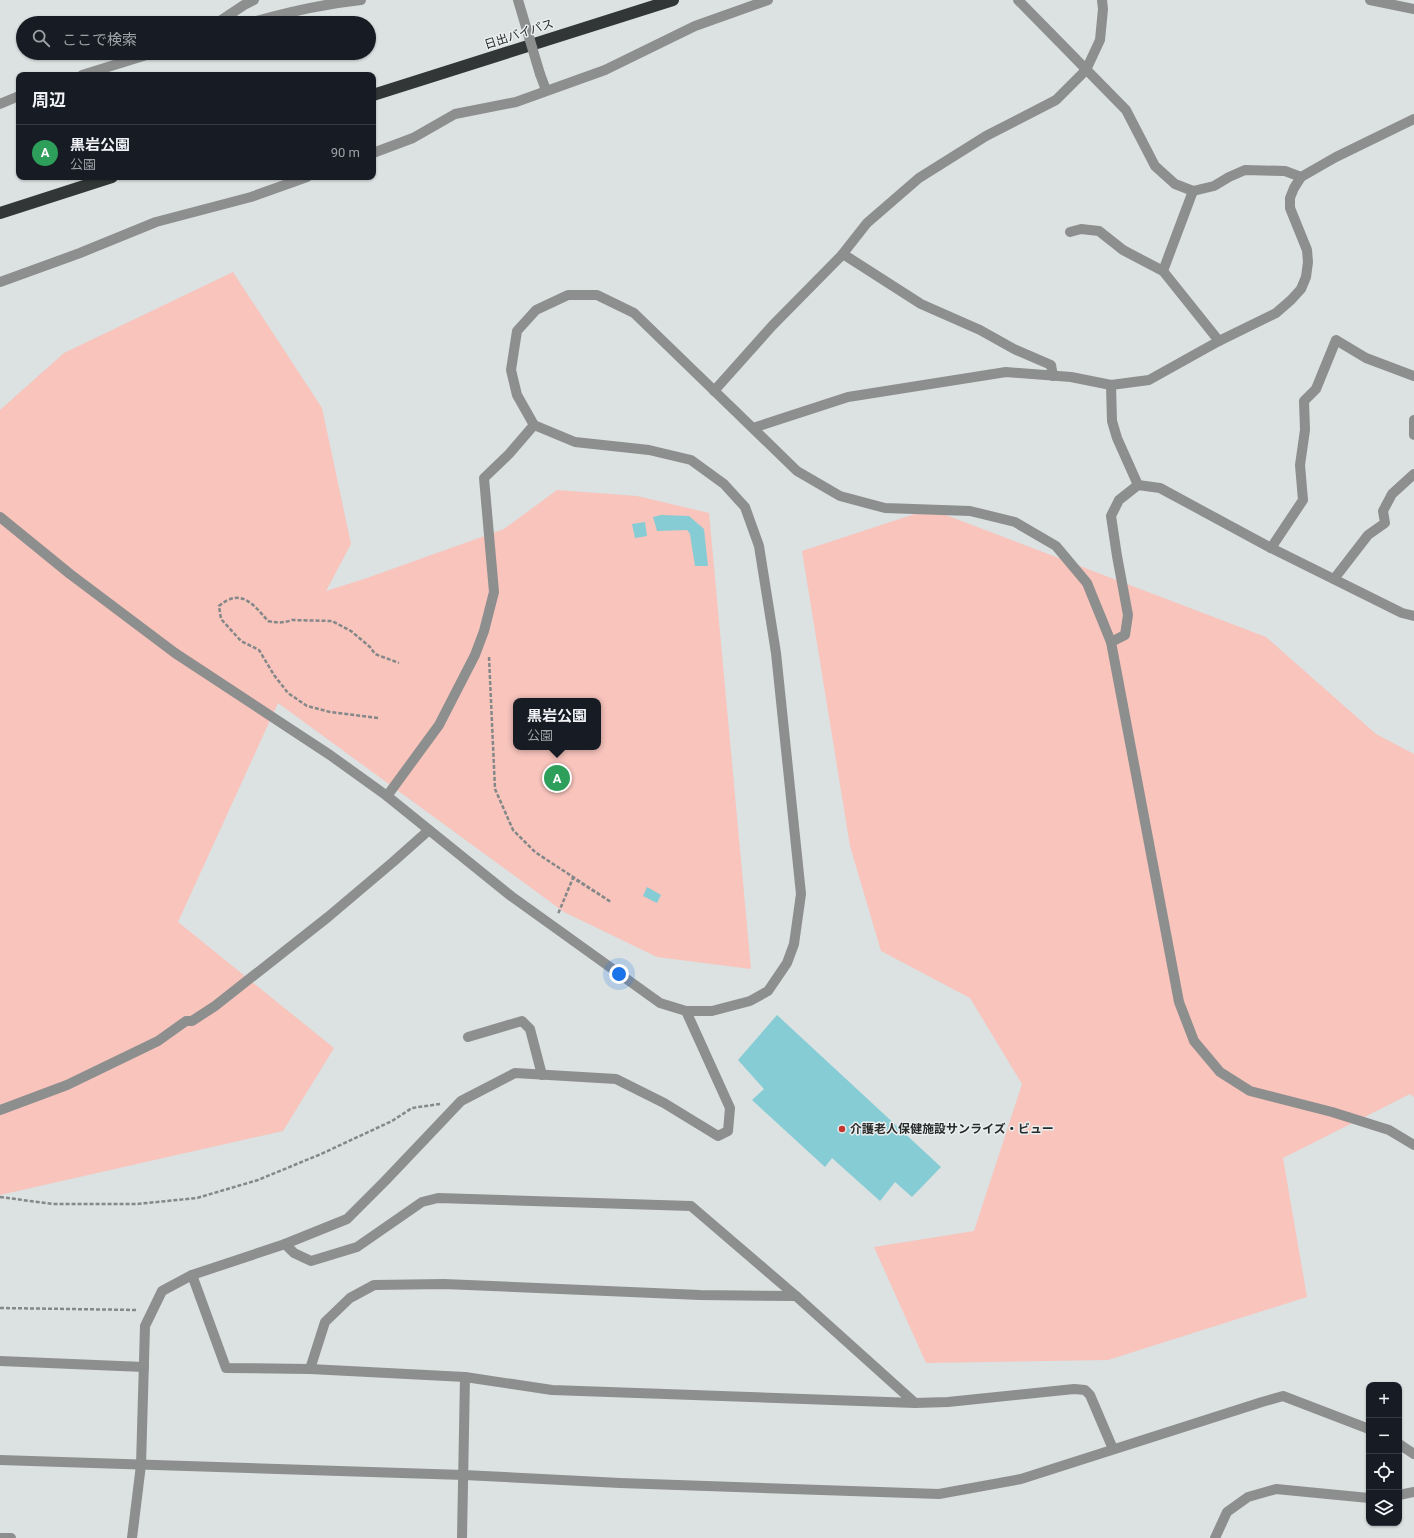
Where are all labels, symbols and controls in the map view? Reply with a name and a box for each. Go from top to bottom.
search box [16,16,376,60]
street label: 日出バイパス [483,16,555,52]
icon: search [30,27,52,49]
text: ここで検索 [62,31,137,49]
text: 周辺 [32,90,66,110]
text: 黒岩公園 [70,136,130,154]
text: A [41,145,49,160]
text: 90 m [331,145,360,160]
text: 公園 [70,157,96,172]
popup [513,698,601,750]
text: 黒岩公園 [527,707,587,725]
text: 公園 [527,728,553,743]
pin: A [544,763,570,793]
your location [609,964,629,984]
place label: 介護老人保健施設サンライズ・ビュー [850,1122,1054,1136]
marker: 介護老人保健施設サンライズ・ビュー [837,1124,847,1134]
map controls [1366,1382,1402,1526]
button: + [1366,1382,1402,1418]
button: − [1366,1418,1402,1454]
button: locate [1366,1454,1402,1490]
button: layers [1366,1490,1402,1526]

